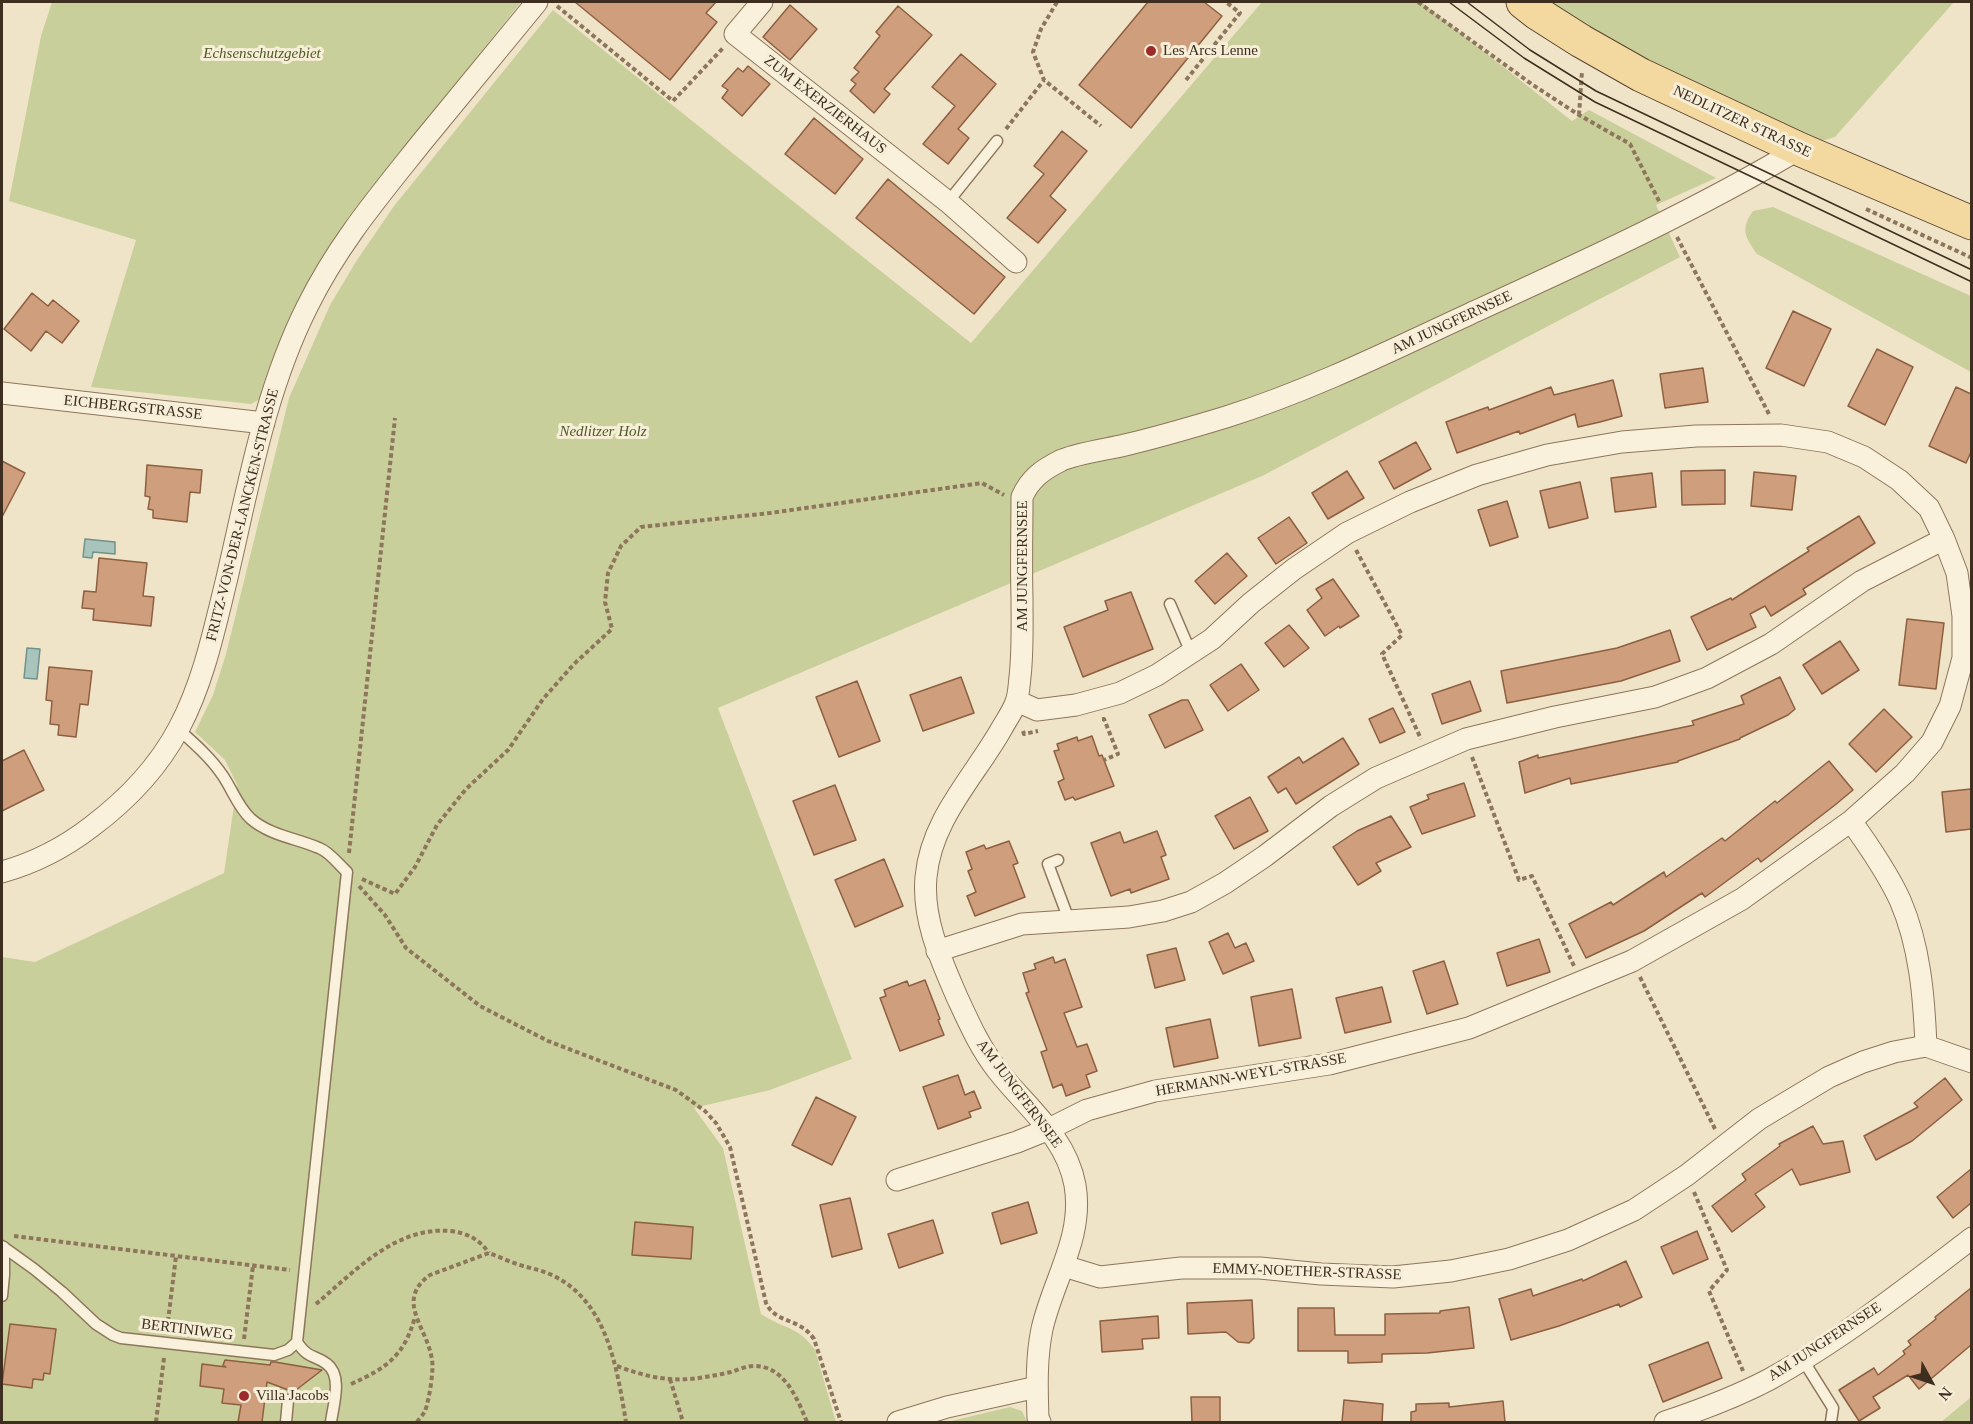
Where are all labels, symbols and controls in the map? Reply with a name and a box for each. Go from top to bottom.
place label: Les Arcs Lenne [1163,42,1258,60]
marker: Les Arcs Lenne [1144,44,1158,58]
park label: Echsenschutzgebiet [203,45,321,63]
street label: ZUM EXERZIERHAUS [760,52,890,158]
street label: NEDLITZER STRASSE [1670,82,1814,162]
street label: AM JUNGFERNSEE [1389,287,1515,359]
street label: FRITZ-VON-DER-LANCKEN-STRASSE [203,387,283,643]
street label: EICHBERGSTRASSE [63,392,203,424]
park label: Nedlitzer Holz [559,423,647,441]
street label: AM JUNGFERNSEE [1014,500,1032,632]
street label: AM JUNGFERNSEE [972,1036,1066,1152]
street label: HERMANN-WEYL-STRASSE [1154,1049,1348,1101]
street label: EMMY-NOETHER-STRASSE [1212,1260,1402,1284]
street label: AM JUNGFERNSEE [1765,1299,1885,1385]
street label: BERTINIWEG [140,1315,234,1345]
north arrow [1901,1352,1961,1412]
text: N [1935,1384,1955,1404]
place label: Villa Jacobs [256,1387,329,1405]
marker: Villa Jacobs [237,1389,251,1403]

